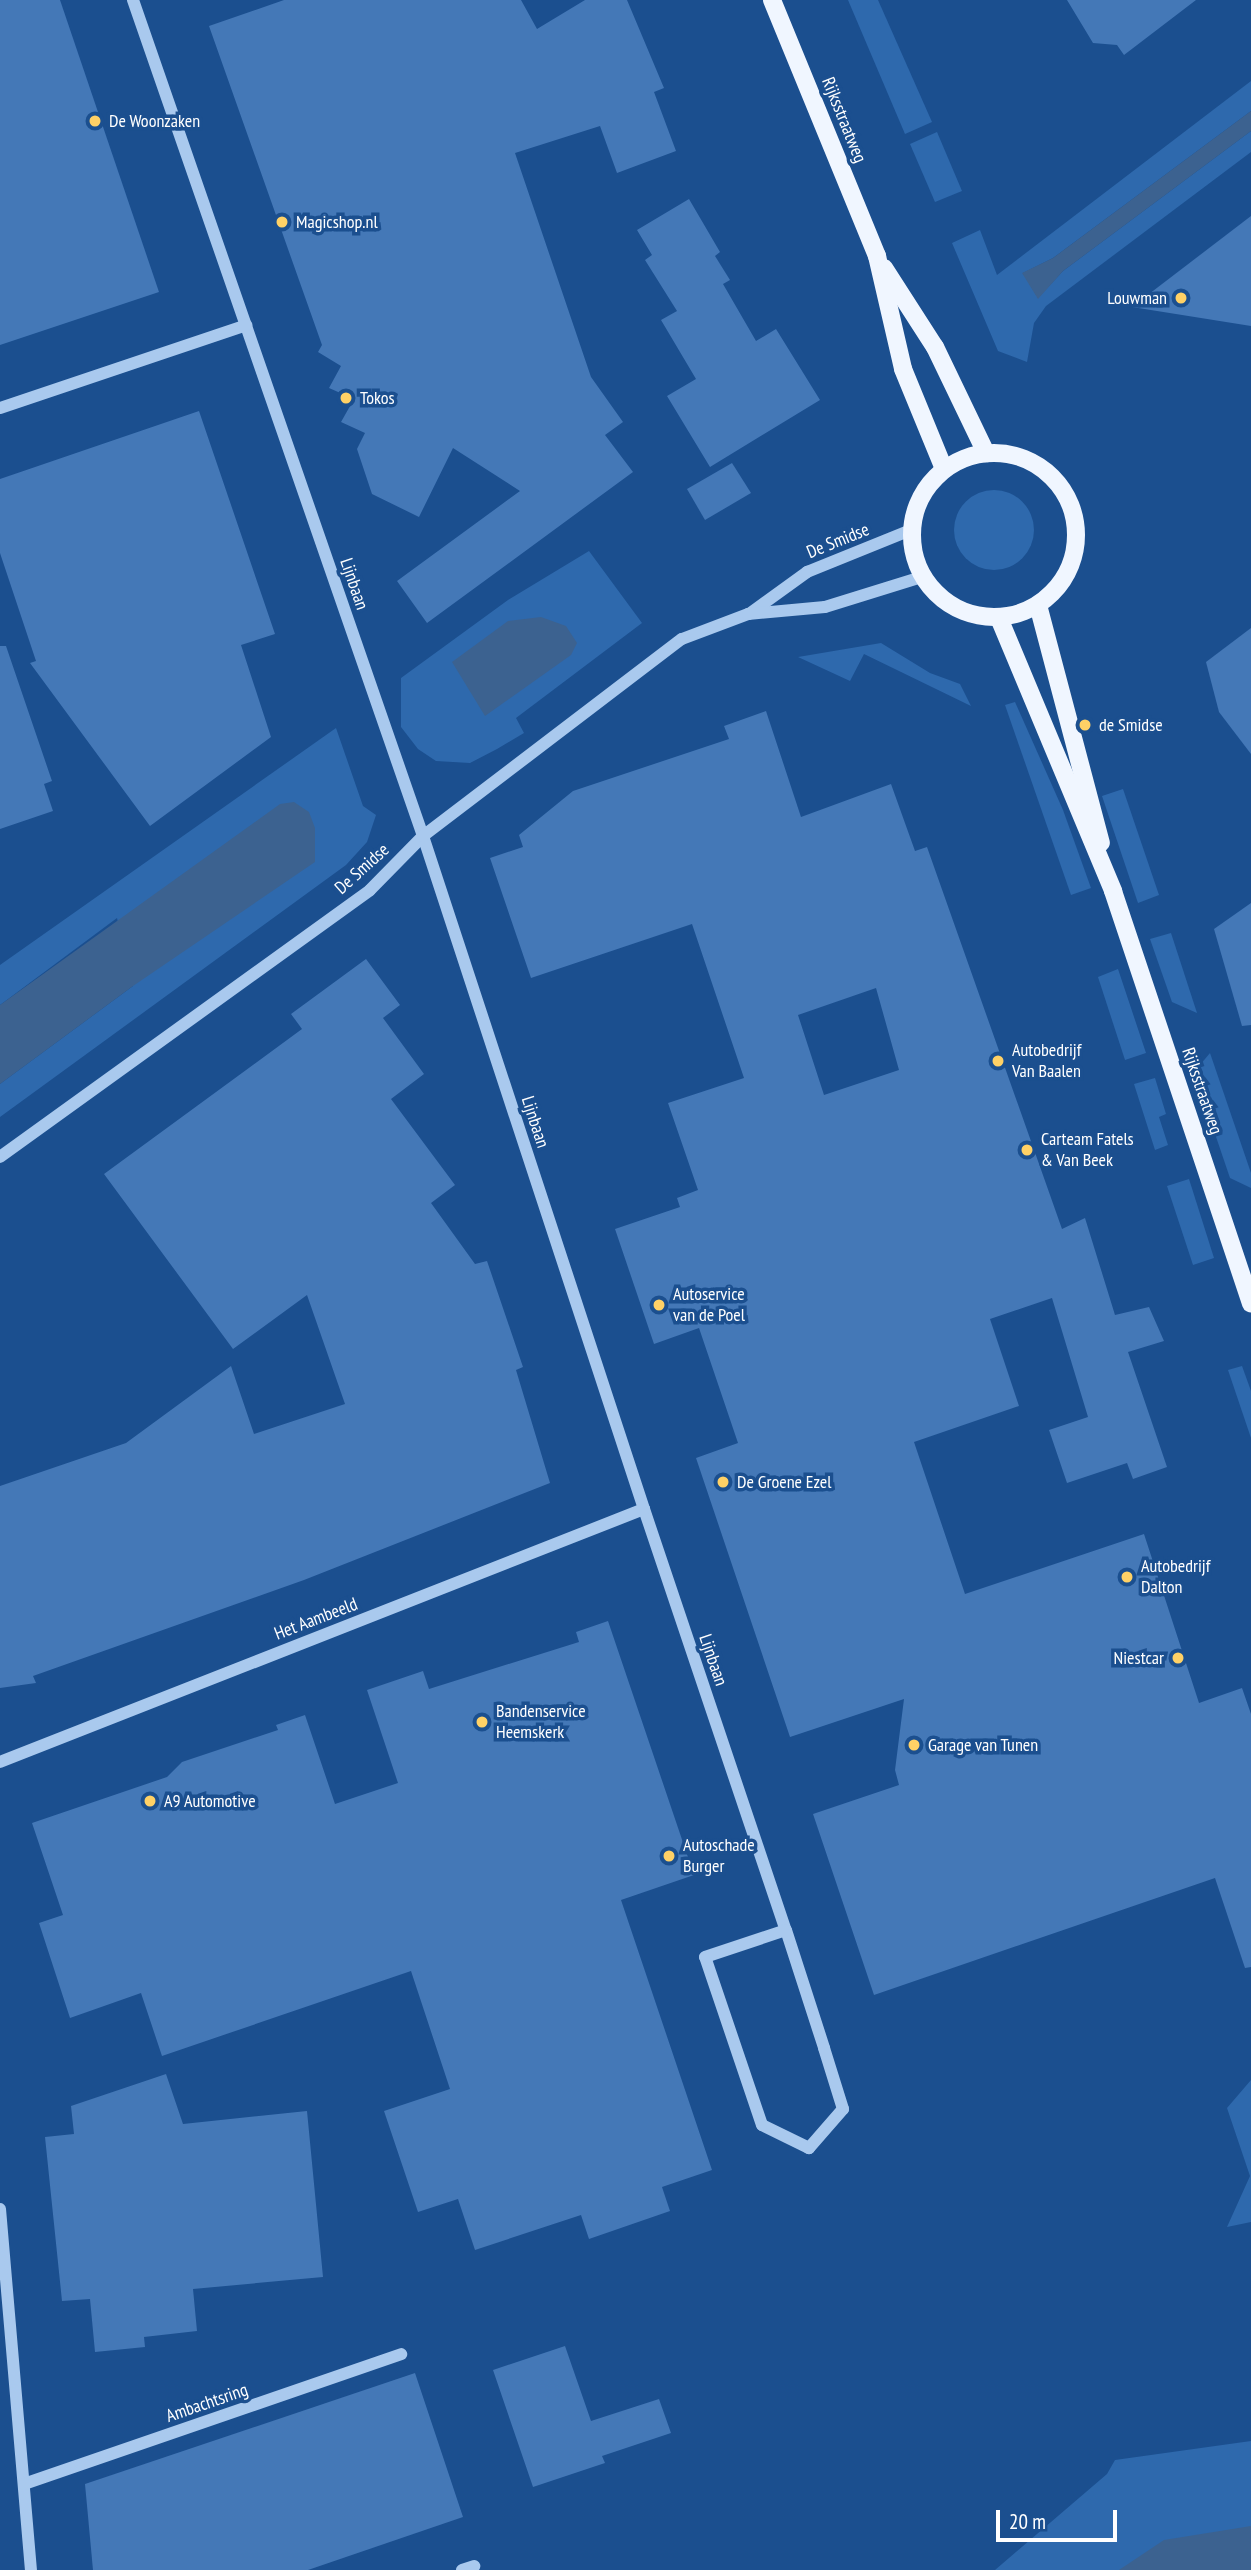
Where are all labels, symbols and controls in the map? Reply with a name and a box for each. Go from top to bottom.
street label: Rijksstraatweg [817,74,871,166]
place label: De Woonzaken [109,110,200,132]
marker: De Woonzaken [87,113,103,129]
place label: Magicshop.nl [296,211,378,233]
marker: Magicshop.nl [274,214,290,230]
place label: Louwman [1107,287,1167,309]
marker: Louwman [1173,290,1189,306]
place label: Tokos [360,387,395,409]
marker: Tokos [338,390,354,406]
street label: De Smidse [804,519,872,563]
street label: Lijnbaan [335,555,373,613]
place label: de Smidse [1099,714,1163,736]
marker: de Smidse [1077,717,1093,733]
street label: De Smidse [330,839,394,899]
place label: Autobedrijf Van Baalen [1012,1040,1081,1082]
street label: Rijksstraatweg [1177,1045,1227,1137]
marker: Autobedrijf Van Baalen [990,1053,1006,1069]
street label: Lijnbaan [516,1093,554,1151]
place label: Carteam Fatels & Van Beek [1041,1129,1134,1172]
marker: Carteam Fatels & Van Beek [1019,1142,1035,1158]
place label: Autoservice van de Poel [673,1284,745,1326]
marker: Autoservice van de Poel [651,1297,667,1313]
place label: De Groene Ezel [737,1471,831,1493]
marker: De Groene Ezel [715,1474,731,1490]
place label: Autobedrijf Dalton [1141,1556,1210,1598]
marker: Autobedrijf Dalton [1119,1569,1135,1585]
street label: Het Aambeeld [271,1593,361,1645]
street label: Lijnbaan [694,1631,732,1689]
place label: Niestcar [1114,1647,1164,1669]
marker: Niestcar [1170,1650,1186,1666]
place label: Bandenservice Heemskerk [496,1701,586,1744]
marker: Bandenservice Heemskerk [474,1714,490,1730]
place label: Garage van Tunen [928,1734,1039,1756]
marker: Garage van Tunen [906,1737,922,1753]
place label: A9 Automotive [164,1790,256,1812]
marker: A9 Automotive [142,1793,158,1809]
place label: Autoschade Burger [683,1835,755,1878]
marker: Autoschade Burger [661,1848,677,1864]
street label: Ambachtsring [163,2379,251,2427]
scale bar [999,2496,1120,2540]
text: 20 m [1009,2508,1046,2535]

